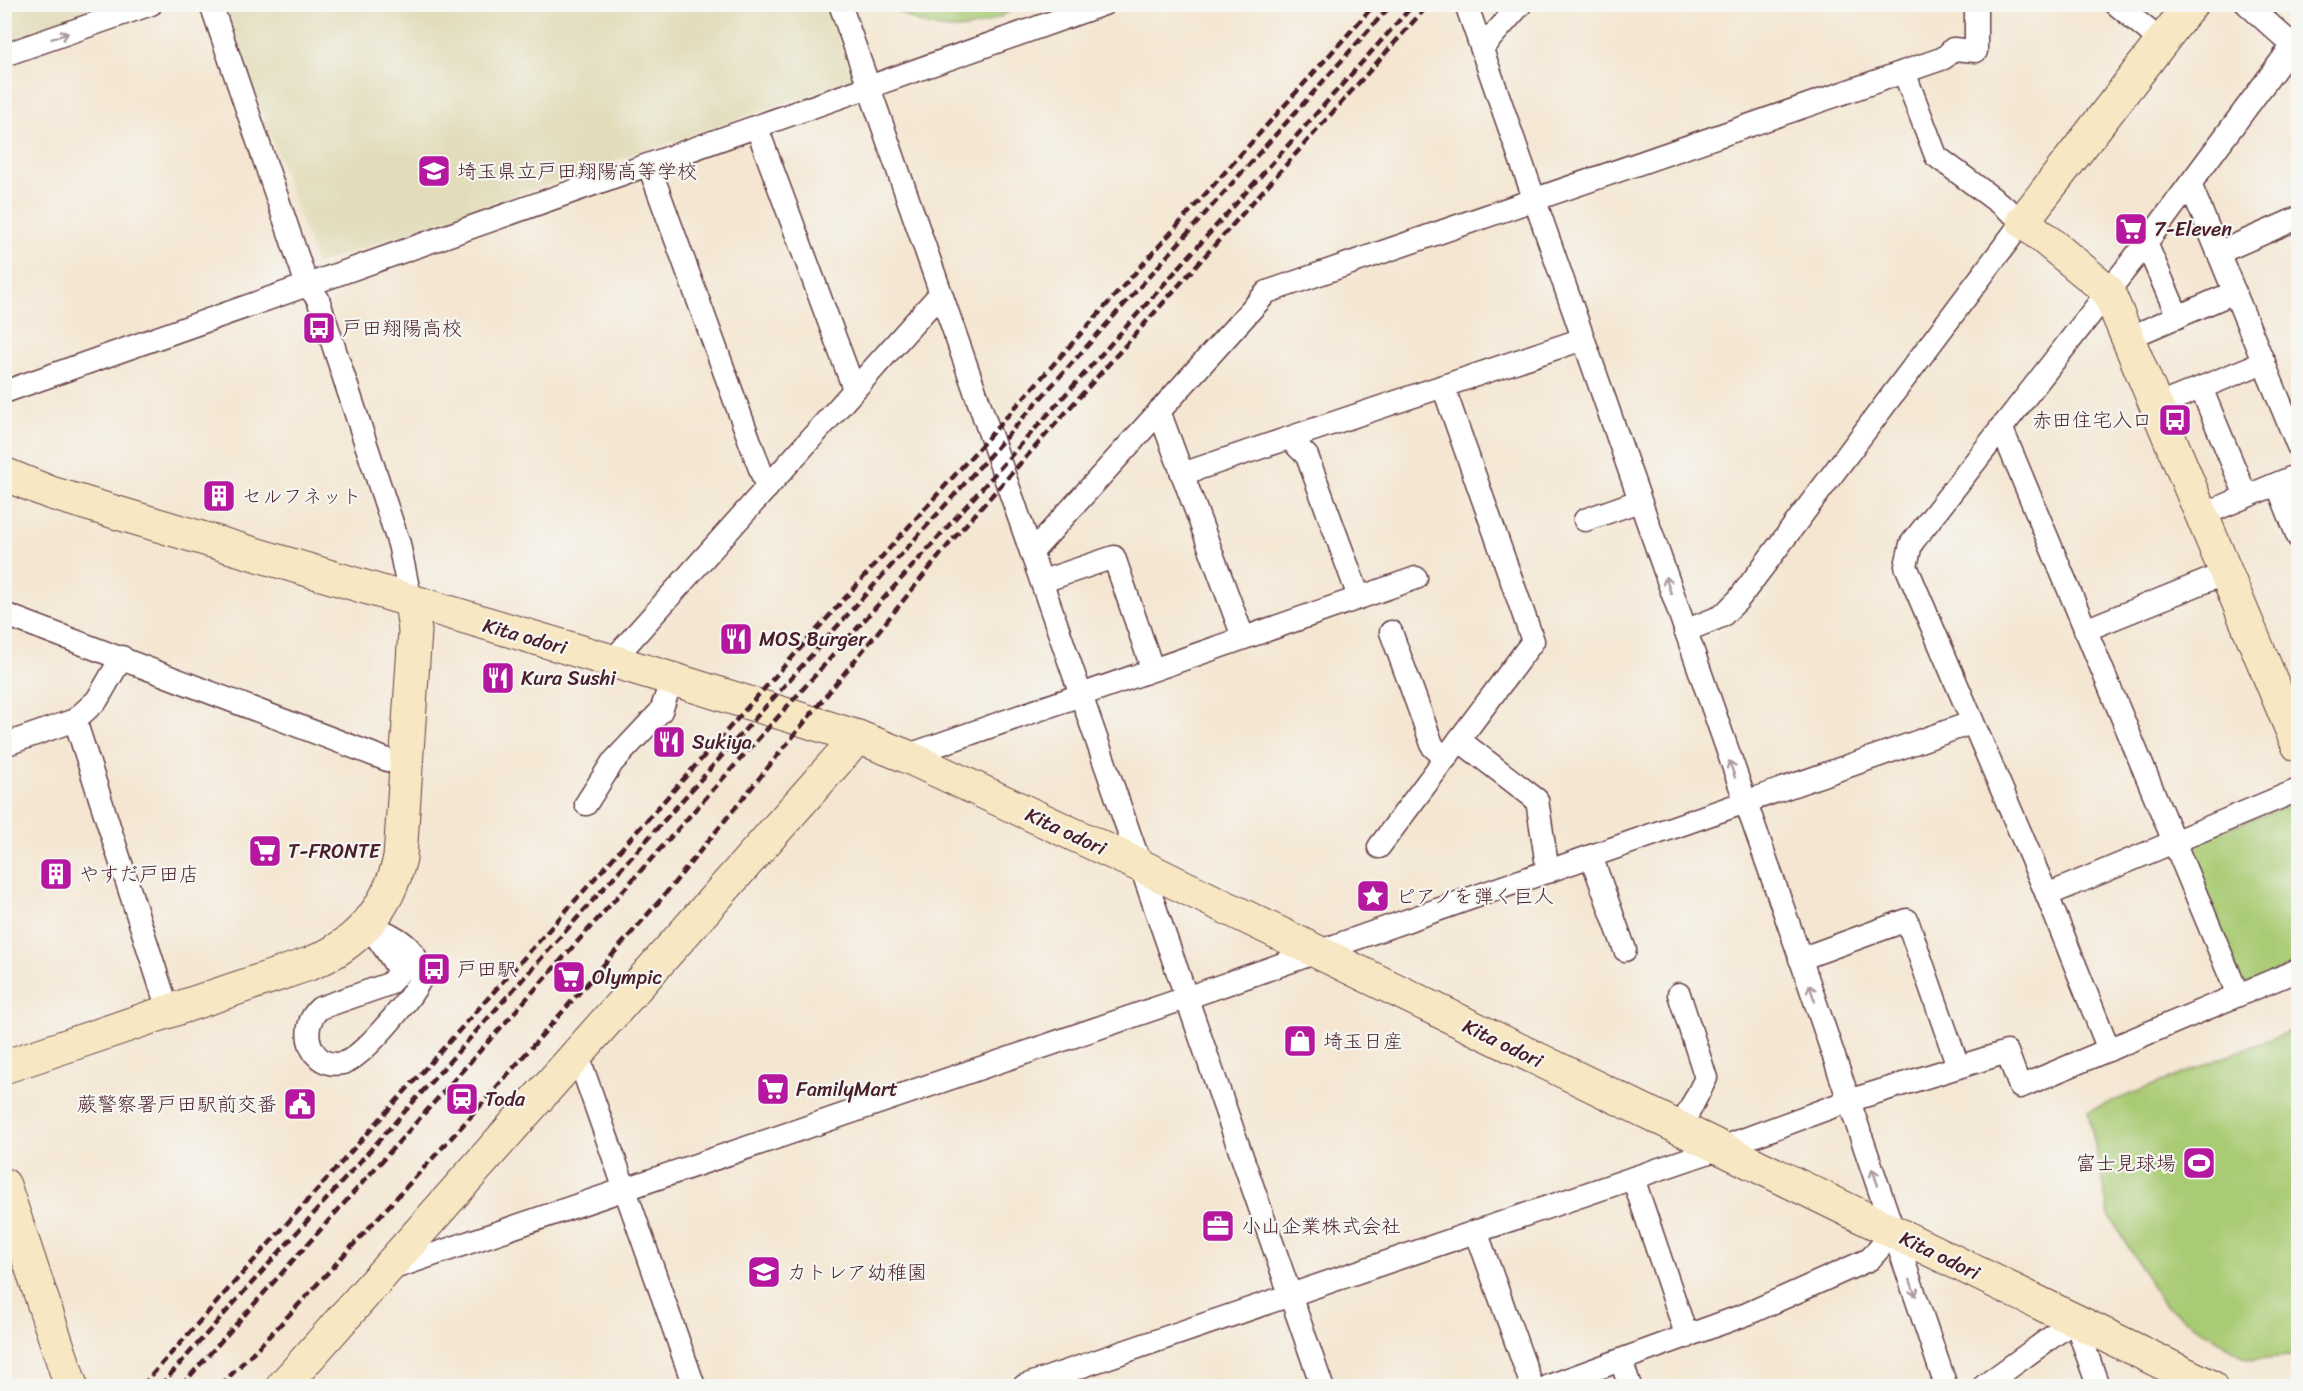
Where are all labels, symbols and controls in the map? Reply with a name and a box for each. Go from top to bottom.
one-way arrow [50,30,69,41]
school or university icon: 埼玉県立戸田翔陽高等学校 [416,153,452,189]
place label: 埼玉県立戸田翔陽高等学校 [457,154,697,189]
supermarket icon: 7-Eleven [2113,211,2149,247]
place label: 7-Eleven [2154,212,2232,247]
bus stop icon: 戸田翔陽高校 [301,310,337,346]
place label: 戸田翔陽高校 [342,311,462,346]
bus stop icon: 赤田住宅入口 [2157,402,2193,438]
place label: 赤田住宅入口 [2032,403,2152,438]
building icon: セルフネット [201,478,237,514]
place label: セルフネット [242,479,362,514]
one-way arrow [1662,576,1673,595]
street label: Kita odori [479,608,572,666]
restaurant icon: MOS Burger [718,621,754,657]
place label: MOS Burger [759,622,867,657]
restaurant icon: Kura Sushi [480,660,516,696]
place label: Kura Sushi [521,661,617,696]
restaurant icon: Sukiya [651,724,687,760]
place label: Sukiya [692,725,752,760]
one-way arrow [1726,760,1737,779]
street label: Kita odori [1019,797,1113,866]
supermarket icon: T-FRONTE [247,833,283,869]
place label: T-FRONTE [288,834,382,869]
building icon: やすだ戸田店 [38,856,74,892]
place label: やすだ戸田店 [79,857,199,892]
place icon: ピアノを弾く巨人 [1355,878,1391,914]
place label: ピアノを弾く巨人 [1396,879,1554,914]
bus stop icon: 戸田駅 [416,951,452,987]
place label: 戸田駅 [457,952,517,987]
supermarket icon: Olympic [551,959,587,995]
place label: Olympic [592,960,662,995]
one-way arrow [1805,984,1816,1002]
street label: Kita odori [1456,1009,1550,1079]
shop icon: 埼玉日産 [1282,1023,1318,1059]
place label: 埼玉日産 [1323,1024,1403,1059]
supermarket icon: FamilyMart [755,1071,791,1107]
place label: FamilyMart [796,1072,898,1107]
station icon: Toda [444,1081,480,1117]
place label: Toda [485,1082,526,1117]
public building icon: 蕨警察署戸田駅前交番 [282,1086,318,1122]
place label: 蕨警察署戸田駅前交番 [77,1087,277,1122]
sports icon: 富士見球場 [2181,1145,2217,1181]
place label: 富士見球場 [2076,1146,2176,1181]
one-way arrow [1868,1168,1879,1187]
office icon: 小山企業株式会社 [1200,1208,1236,1244]
place label: 小山企業株式会社 [1241,1209,1401,1244]
street label: Kita odori [1893,1221,1987,1291]
school or university icon: カトレア幼稚園 [746,1254,782,1290]
place label: カトレア幼稚園 [787,1255,927,1290]
one-way arrow [1908,1278,1919,1297]

